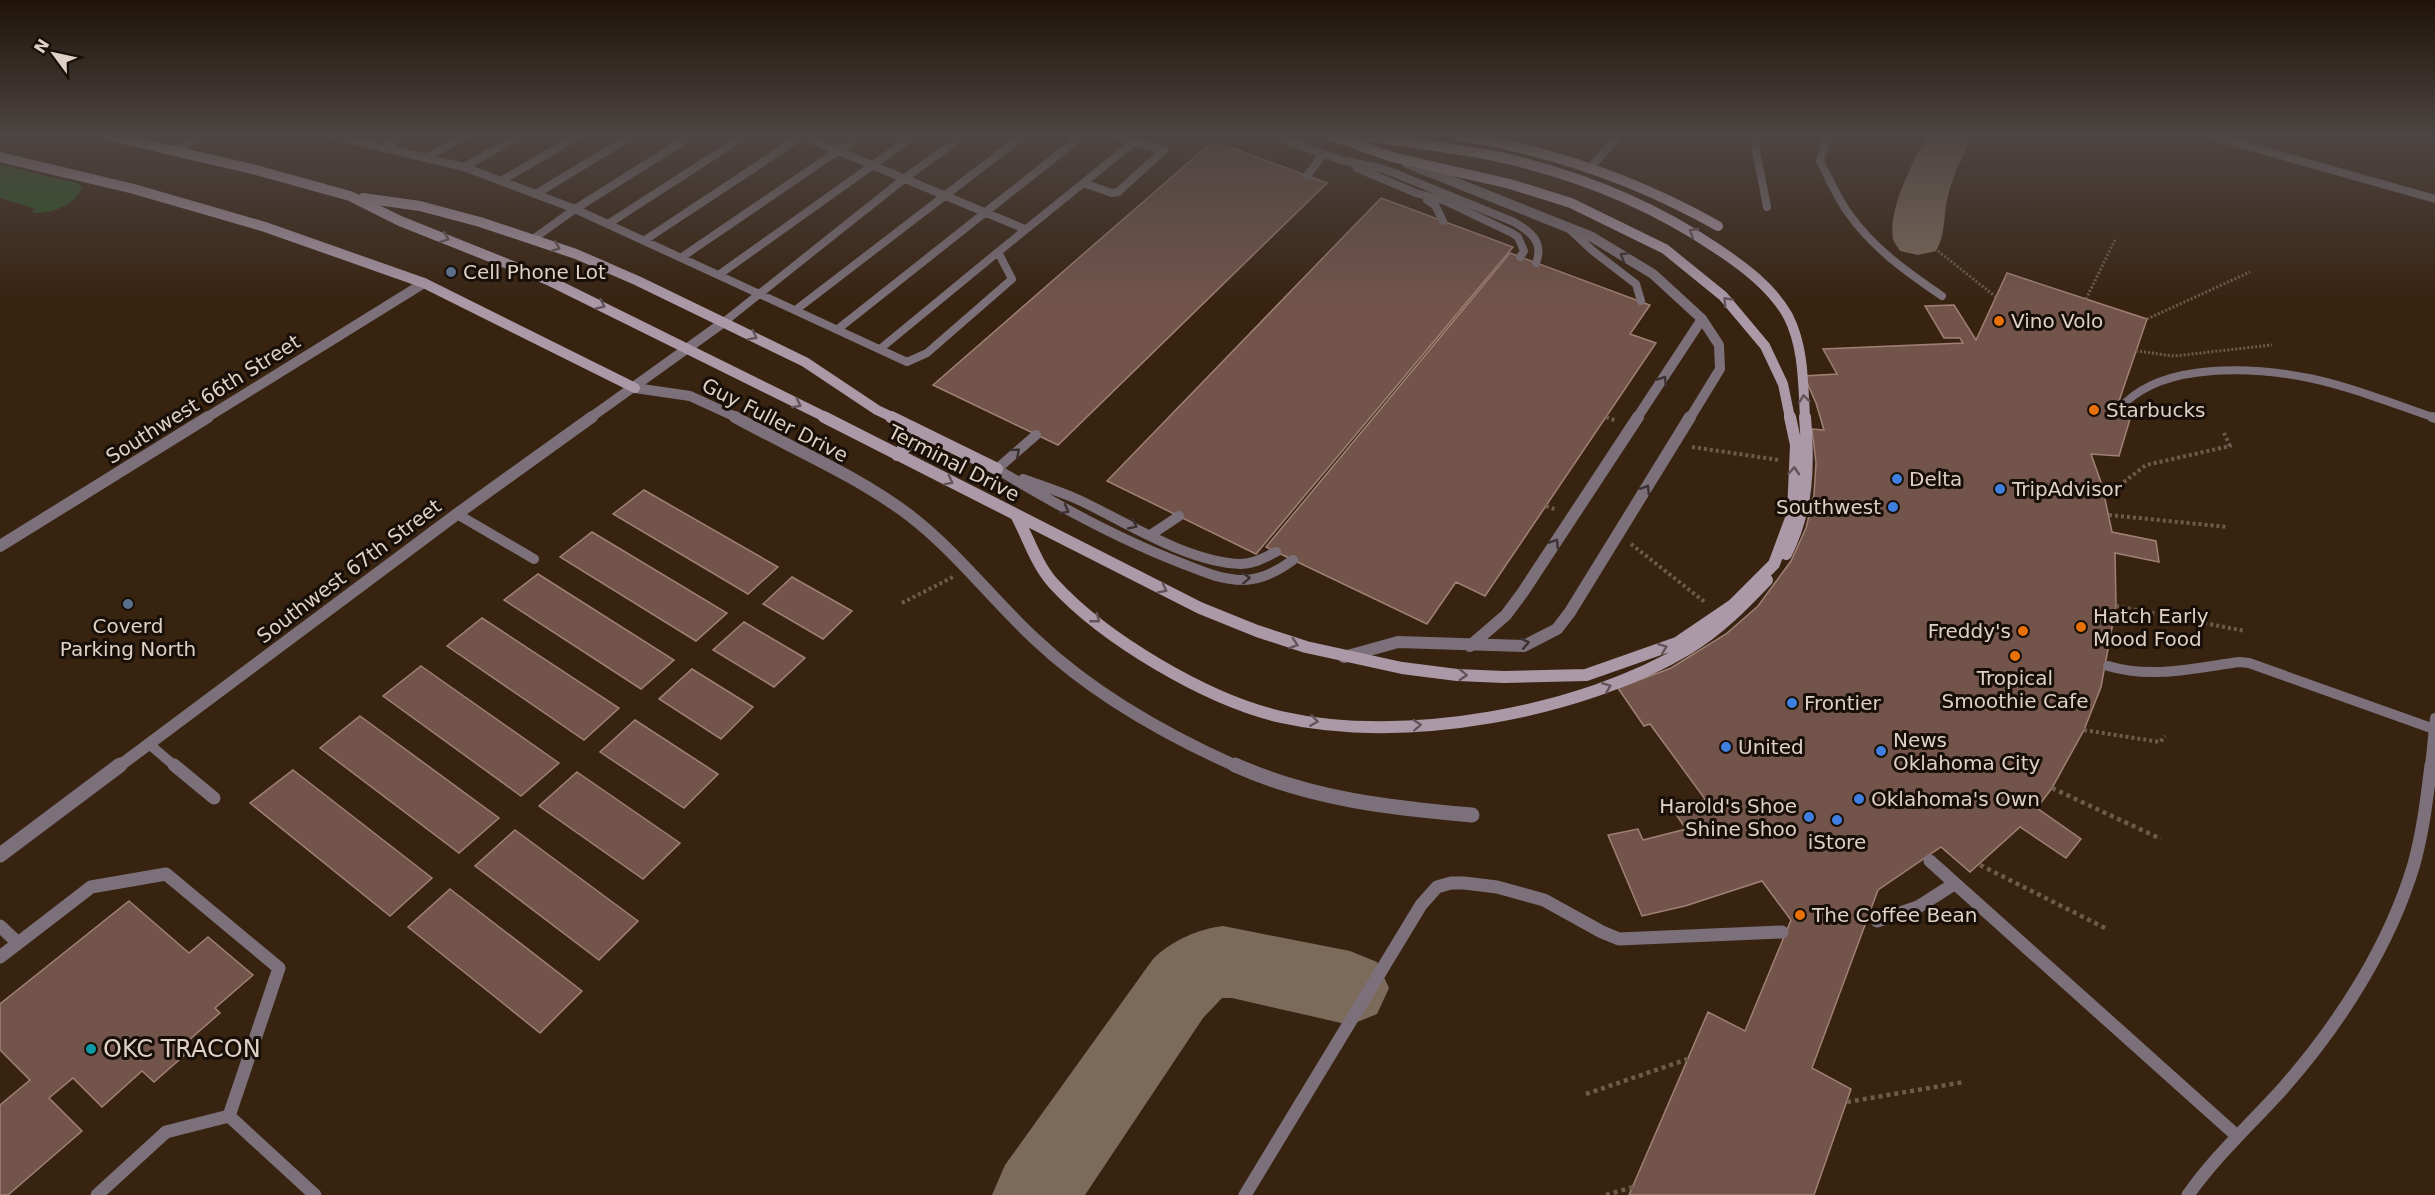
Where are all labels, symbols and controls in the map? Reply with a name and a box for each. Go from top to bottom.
north arrow [24,24,84,84]
text: N [30,35,53,57]
one-way arrow [1689,228,1699,240]
one-way arrow [439,231,450,243]
one-way arrow [550,240,561,253]
one-way arrow [1620,252,1631,263]
place label: Cell Phone Lot [463,260,606,284]
marker: Cell Phone Lot [444,265,458,279]
one-way arrow [595,297,606,309]
one-way arrow [1723,298,1734,308]
place label: Vino Volo [2011,309,2103,333]
marker: Vino Volo [1992,314,2006,328]
street label: Southwest 66th Street [101,329,305,469]
one-way arrow [746,329,757,340]
street label: Guy Fuller Drive [698,373,852,467]
one-way arrow [1656,376,1667,387]
one-way arrow [1798,395,1811,404]
one-way arrow [790,397,801,408]
place label: Starbucks [2106,398,2205,422]
marker: Starbucks [2087,403,2101,417]
street label: Terminal Drive [883,419,1024,506]
one-way arrow [1009,448,1020,459]
one-way arrow [1788,466,1801,475]
place label: Delta [1909,467,1962,491]
marker: Delta [1890,472,1904,486]
one-way arrow [943,474,954,486]
place label: TripAdvisor [2011,477,2123,501]
marker: TripAdvisor [1993,482,2007,496]
one-way arrow [1638,485,1650,495]
street label: Southwest 67th Street [252,494,446,648]
place label: Southwest [1776,495,1881,519]
marker: Southwest [1886,500,1900,514]
one-way arrow [1059,503,1069,514]
one-way arrow [1126,518,1137,530]
one-way arrow [1548,538,1559,549]
one-way arrow [1241,572,1250,585]
one-way arrow [1156,581,1167,593]
marker: Coverd Parking North [121,597,135,611]
place label: Hatch Early Mood Food [2093,604,2209,651]
one-way arrow [1089,611,1100,622]
place label: Coverd Parking North [60,614,196,661]
place label: Freddy's [1928,619,2011,643]
marker: Hatch Early Mood Food [2074,620,2088,634]
marker: Freddy's [2016,624,2030,638]
one-way arrow [1288,636,1299,649]
one-way arrow [1520,638,1530,651]
one-way arrow [1657,642,1668,655]
marker: Tropical Smoothie Cafe [2008,649,2022,663]
place label: Tropical Smoothie Cafe [1942,666,2088,713]
one-way arrow [1459,669,1468,682]
one-way arrow [1601,682,1612,694]
place label: Frontier [1804,691,1881,715]
marker: Frontier [1785,696,1799,710]
one-way arrow [1309,715,1318,727]
one-way arrow [1412,719,1421,732]
place label: News Oklahoma City [1893,728,2041,775]
place label: United [1738,735,1804,759]
marker: United [1719,740,1733,754]
marker: News Oklahoma City [1874,744,1888,758]
place label: Oklahoma's Own [1871,787,2040,811]
marker: Oklahoma's Own [1852,792,1866,806]
place label: Harold's Shoe Shine Shoo [1659,794,1797,841]
marker: Harold's Shoe Shine Shoo [1802,810,1816,824]
marker: iStore [1830,813,1844,827]
place label: iStore [1808,830,1866,854]
place label: The Coffee Bean [1811,903,1977,927]
marker: The Coffee Bean [1793,908,1807,922]
place label: OKC TRACON [103,1035,261,1063]
marker: OKC TRACON [84,1042,98,1056]

